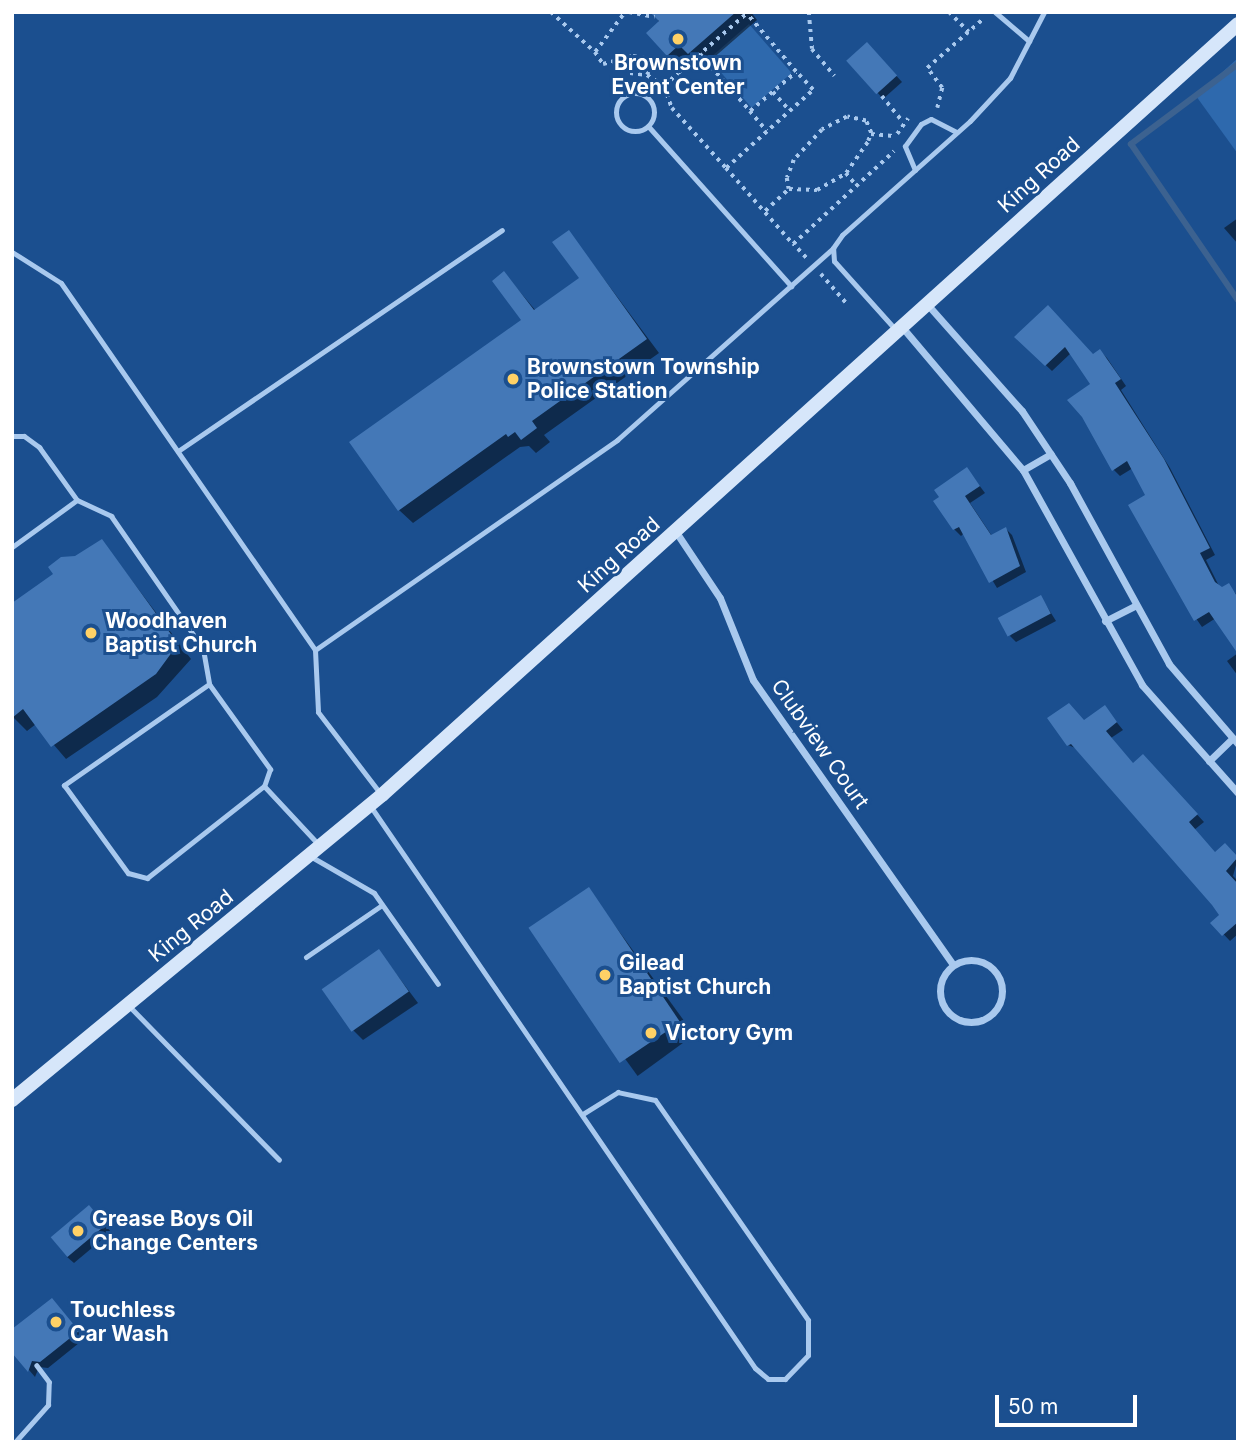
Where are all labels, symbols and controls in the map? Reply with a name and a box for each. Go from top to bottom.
marker: Brownstown Event Center [670,31,686,47]
place label: Brownstown Event Center [612,50,744,100]
street label: King Road [993,132,1085,218]
place label: Brownstown Township Police Station [527,354,760,404]
marker: Brownstown Township Police Station [505,371,521,387]
street label: King Road [573,512,665,598]
place label: Woodhaven Baptist Church [105,608,257,658]
marker: Woodhaven Baptist Church [83,625,99,641]
street label: Clubview Court [766,674,874,814]
street label: King Road [144,884,238,968]
place label: Gilead Baptist Church [619,950,771,1000]
marker: Gilead Baptist Church [597,967,613,983]
place label: Victory Gym [665,1020,793,1046]
marker: Victory Gym [643,1025,659,1041]
place label: Grease Boys Oil Change Centers [92,1206,258,1256]
marker: Grease Boys Oil Change Centers [70,1223,86,1239]
place label: Touchless Car Wash [70,1297,175,1347]
marker: Touchless Car Wash [48,1314,64,1330]
scale bar [998,1380,1140,1424]
text: 50 m [1008,1394,1058,1419]

